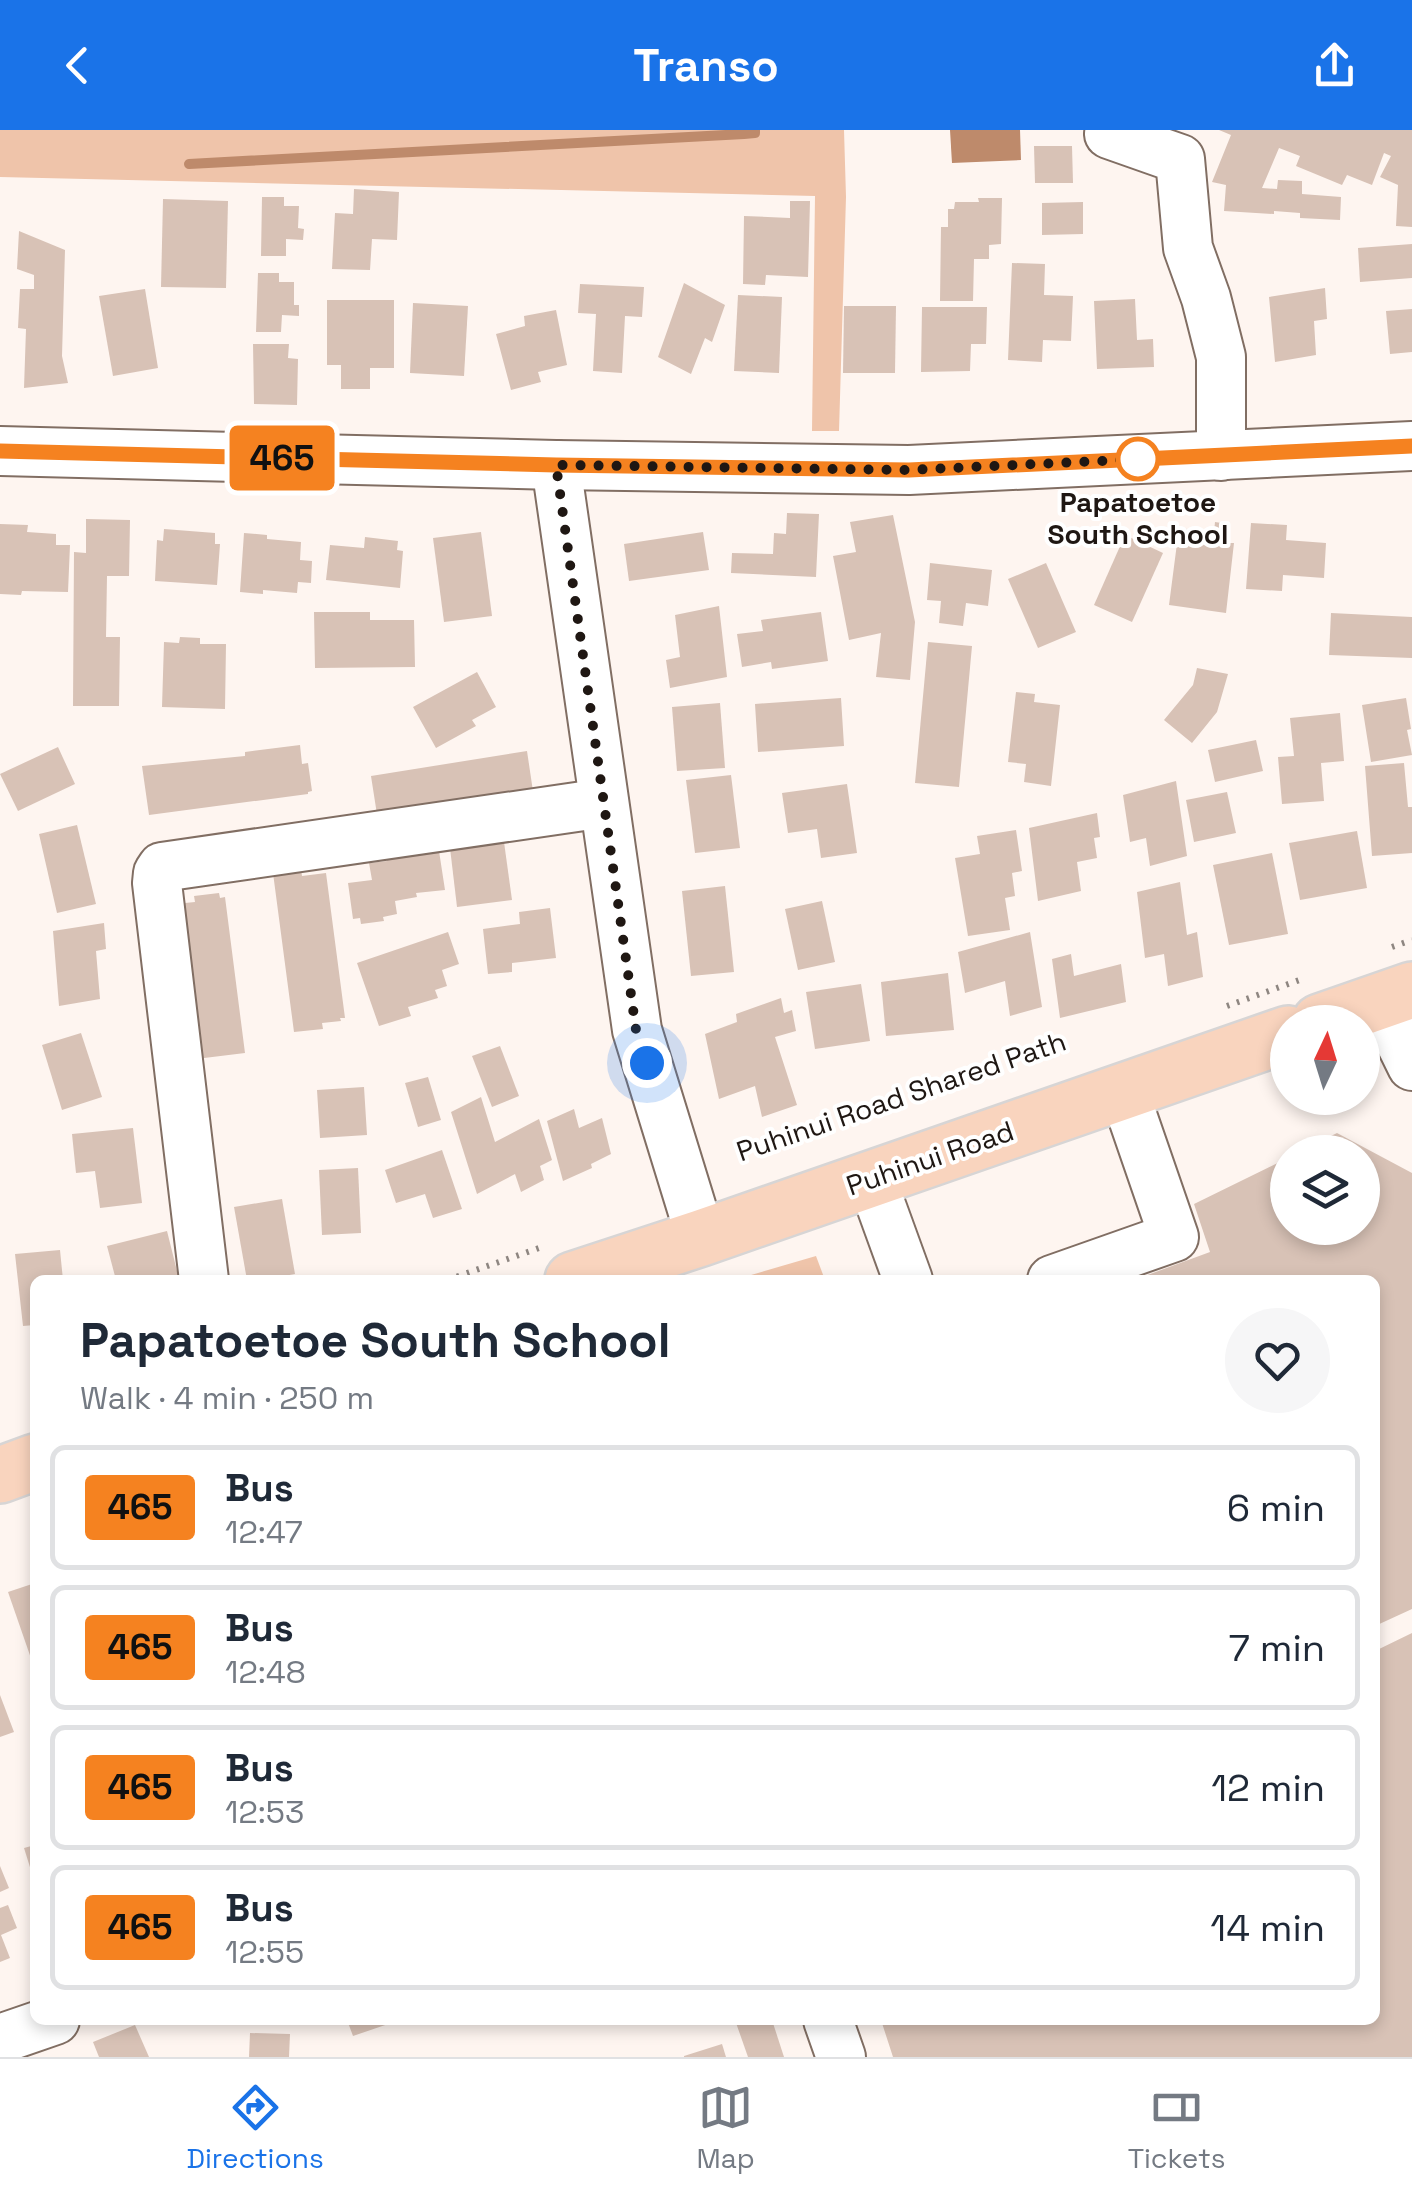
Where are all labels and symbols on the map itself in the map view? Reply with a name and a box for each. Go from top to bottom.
line badge: 465 [224,426,340,490]
marker: Papatoetoe South School [1117,438,1159,480]
place label: Papatoetoe South School [1048,484,1228,552]
north arrow [1270,1005,1380,1115]
street label: Puhinui Road Shared Path [732,1024,1070,1168]
your location [622,1038,672,1088]
street label: Puhinui Road [842,1114,1018,1202]

